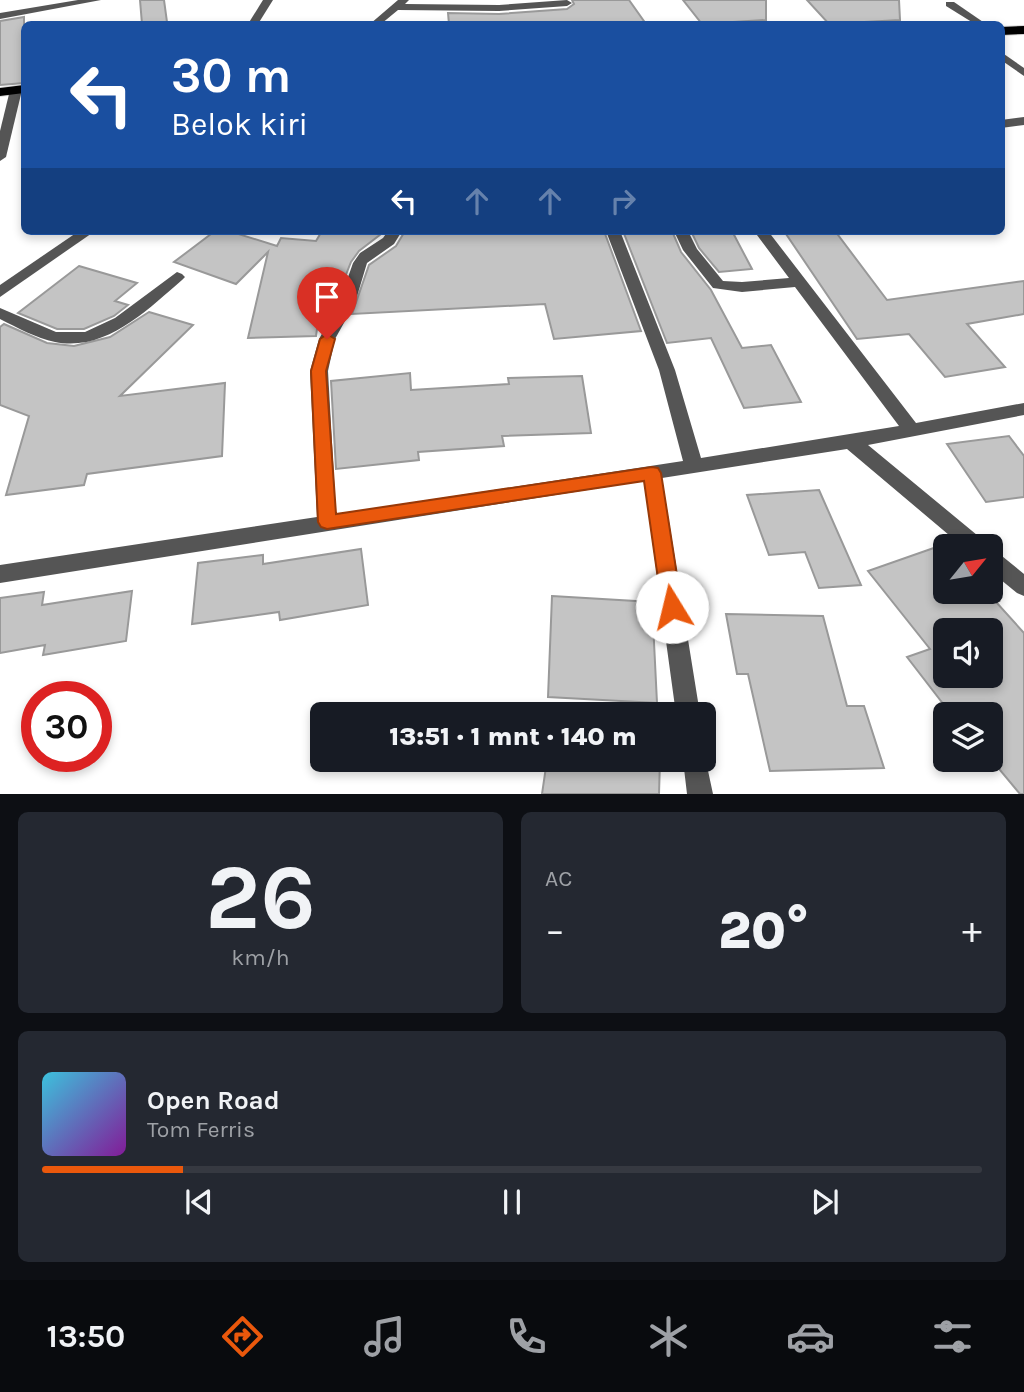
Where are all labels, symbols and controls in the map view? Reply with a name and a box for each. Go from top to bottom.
text: 30 m [171,47,291,104]
icon: left [56,49,147,140]
text: Belok kiri [171,106,308,143]
icon: left [385,182,423,220]
icon: ahead [458,182,496,220]
icon: ahead [531,182,569,220]
icon: right [604,182,642,220]
pin [297,267,357,339]
icon: arrive [308,278,346,316]
north arrow [933,534,1003,604]
map controls [933,534,1003,772]
position arrow [635,570,709,644]
button: sound [933,618,1003,688]
speed limit sign: 30 [21,681,112,772]
button: layers [933,702,1003,772]
text: 13:51 · 1 mnt · 140 m [389,721,637,752]
text: 26 [205,845,316,951]
text: AC [545,865,572,892]
text: 20° [718,900,809,961]
text: − [545,908,565,953]
text: + [962,908,982,953]
text: km/h [231,944,290,971]
text: Open Road [147,1085,280,1116]
text: Tom Ferris [147,1116,255,1143]
icon: previous [180,1183,218,1221]
icon: pause [493,1183,531,1221]
icon: next [806,1183,844,1221]
icon: directions [218,1312,267,1361]
icon: music [360,1312,409,1361]
icon: phone [502,1312,551,1361]
icon: climate [644,1312,693,1361]
icon: car [786,1312,835,1361]
icon: filters [928,1312,977,1361]
text: 13:50 [47,1318,125,1355]

